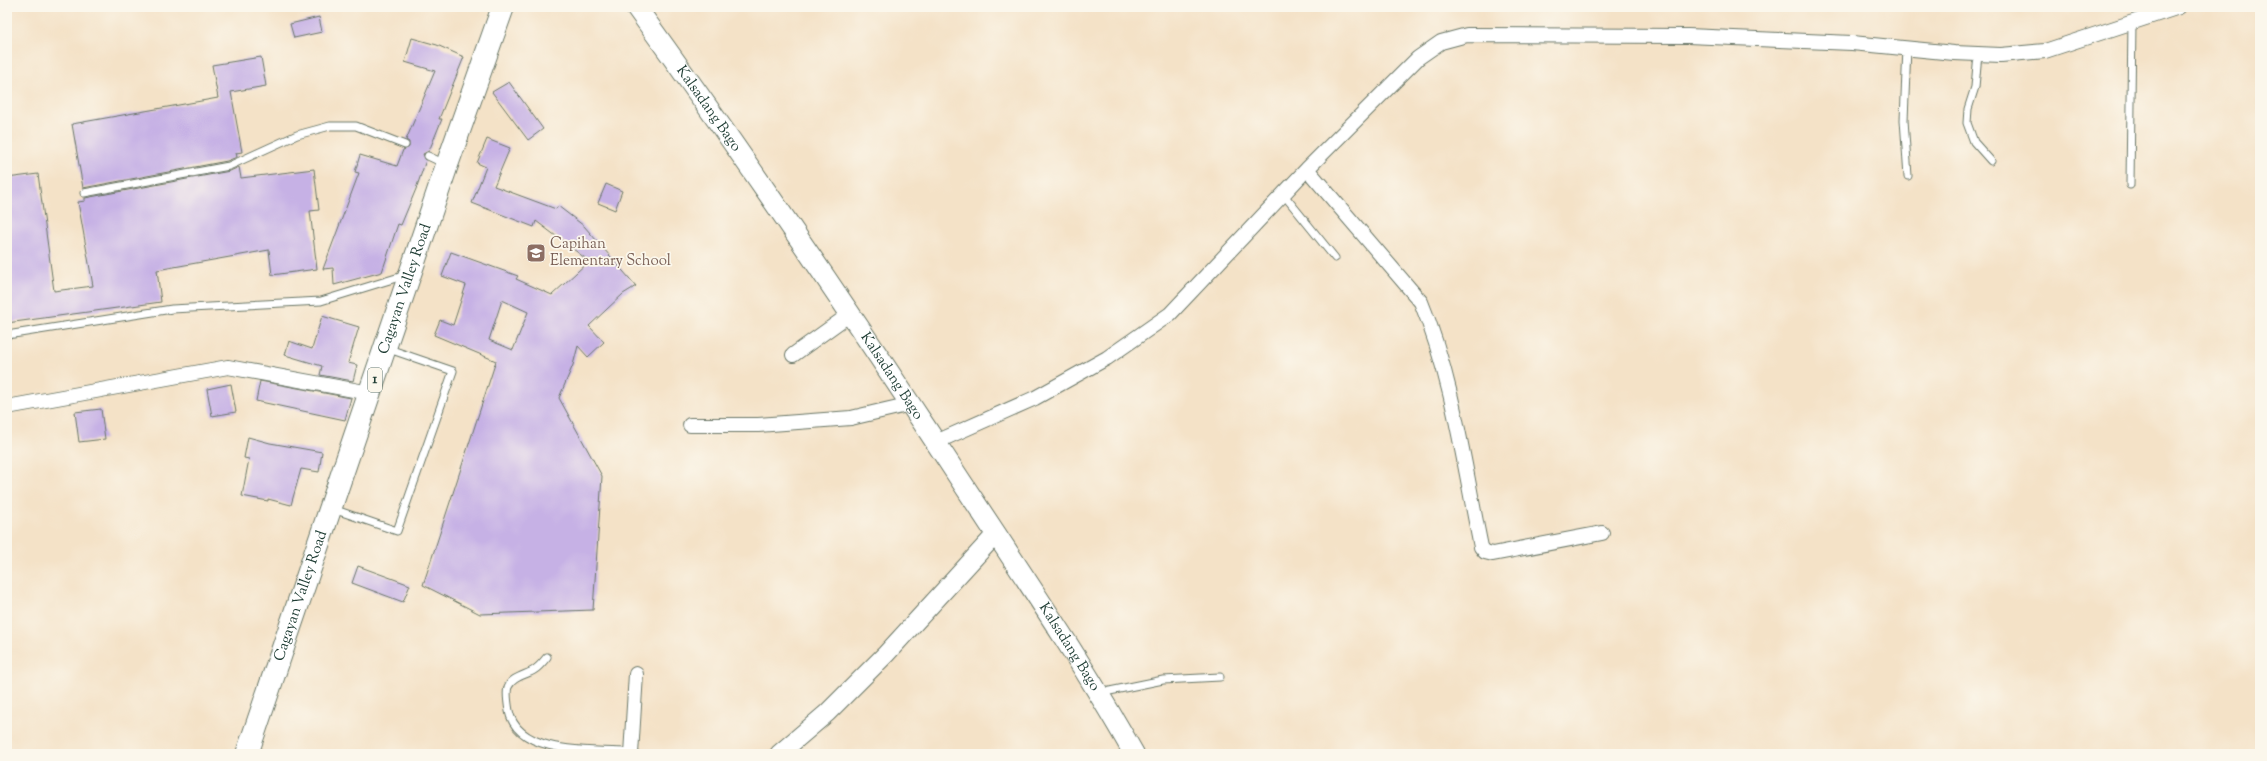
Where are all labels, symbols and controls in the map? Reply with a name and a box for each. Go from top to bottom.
street label: Kalsadang Bago [671,61,746,156]
street label: Cagayan Valley Road [373,220,437,357]
place label: Capihan Elementary School [550,234,671,272]
school or university icon: Capihan Elementary School [525,242,547,264]
street label: Kalsadang Bago [855,328,928,424]
road number: 1 [368,368,382,392]
street label: Cagayan Valley Road [269,527,333,664]
street label: Kalsadang Bago [1033,599,1105,695]

